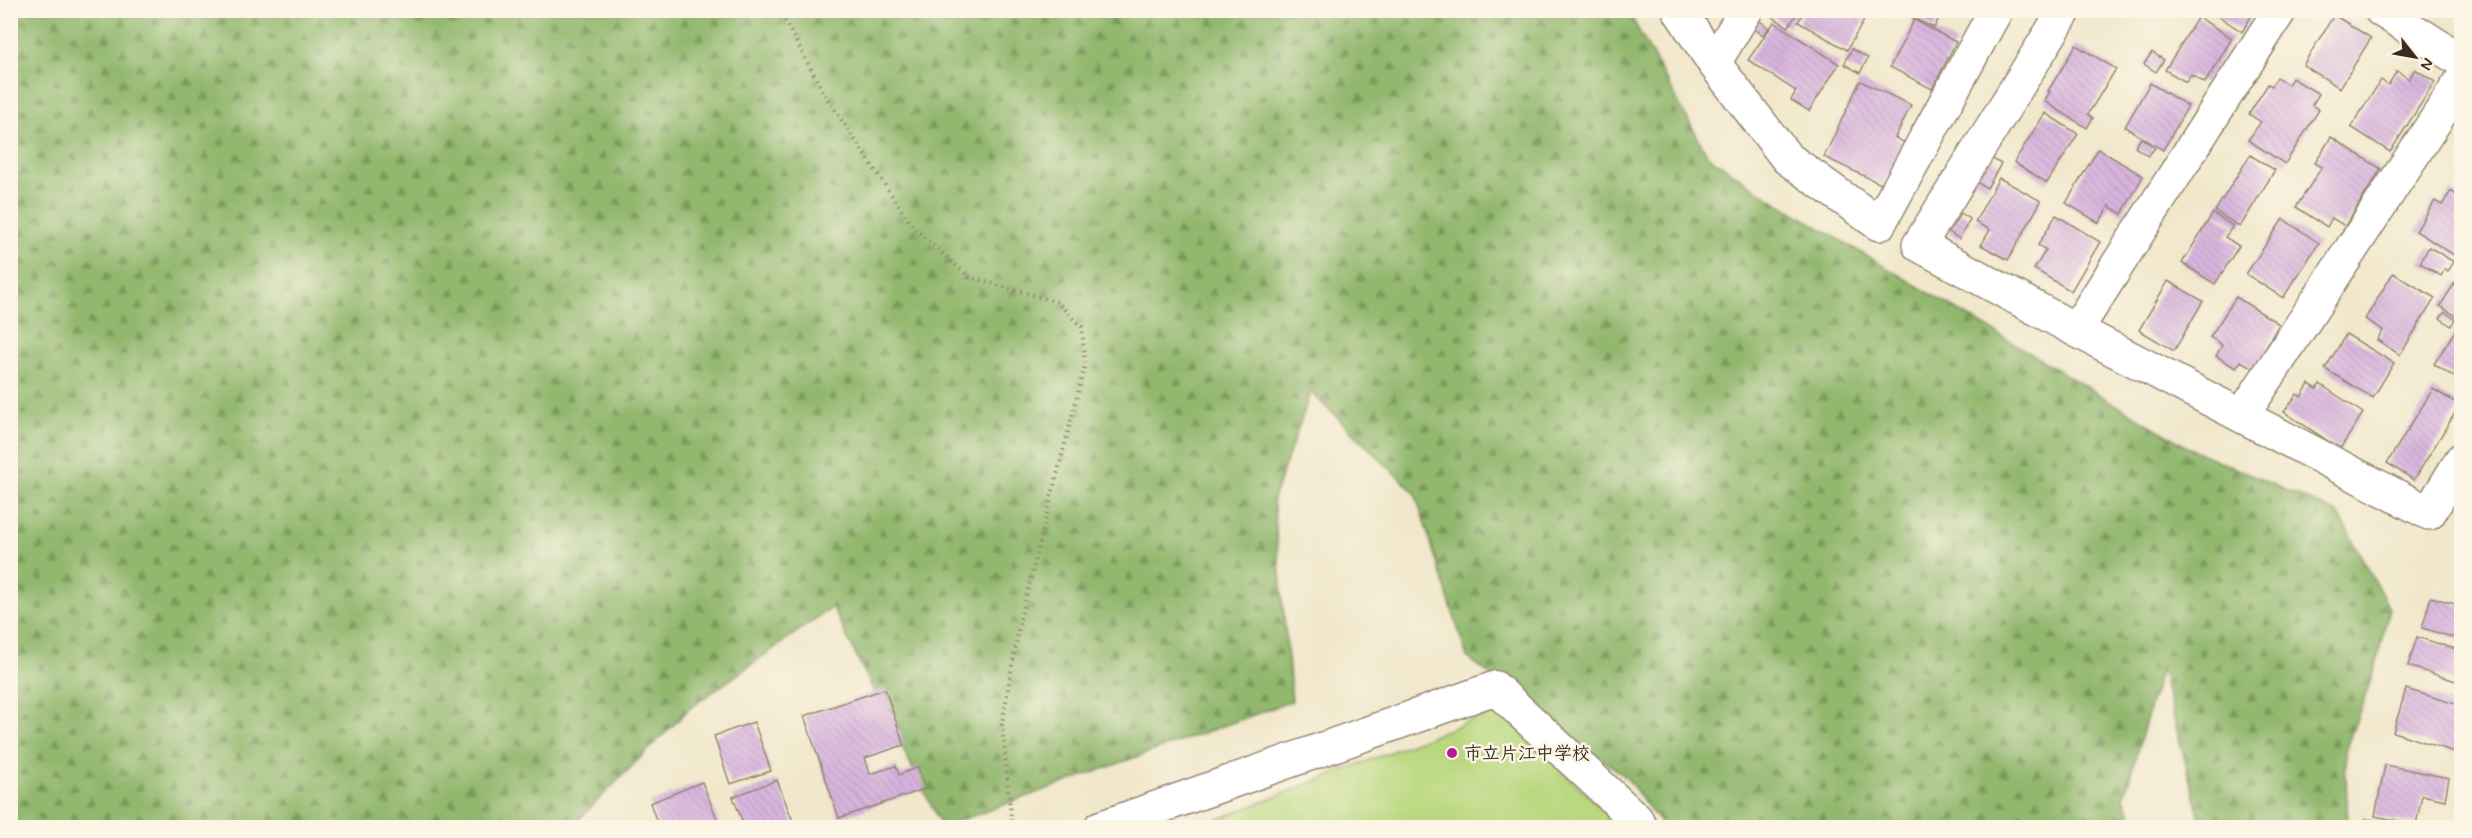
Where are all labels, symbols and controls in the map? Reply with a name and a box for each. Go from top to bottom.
north arrow [2385,27,2445,87]
text: N [2415,54,2438,74]
place label: 市立片江中学校 [1464,742,1590,766]
marker: 市立片江中学校 [1445,746,1459,760]

